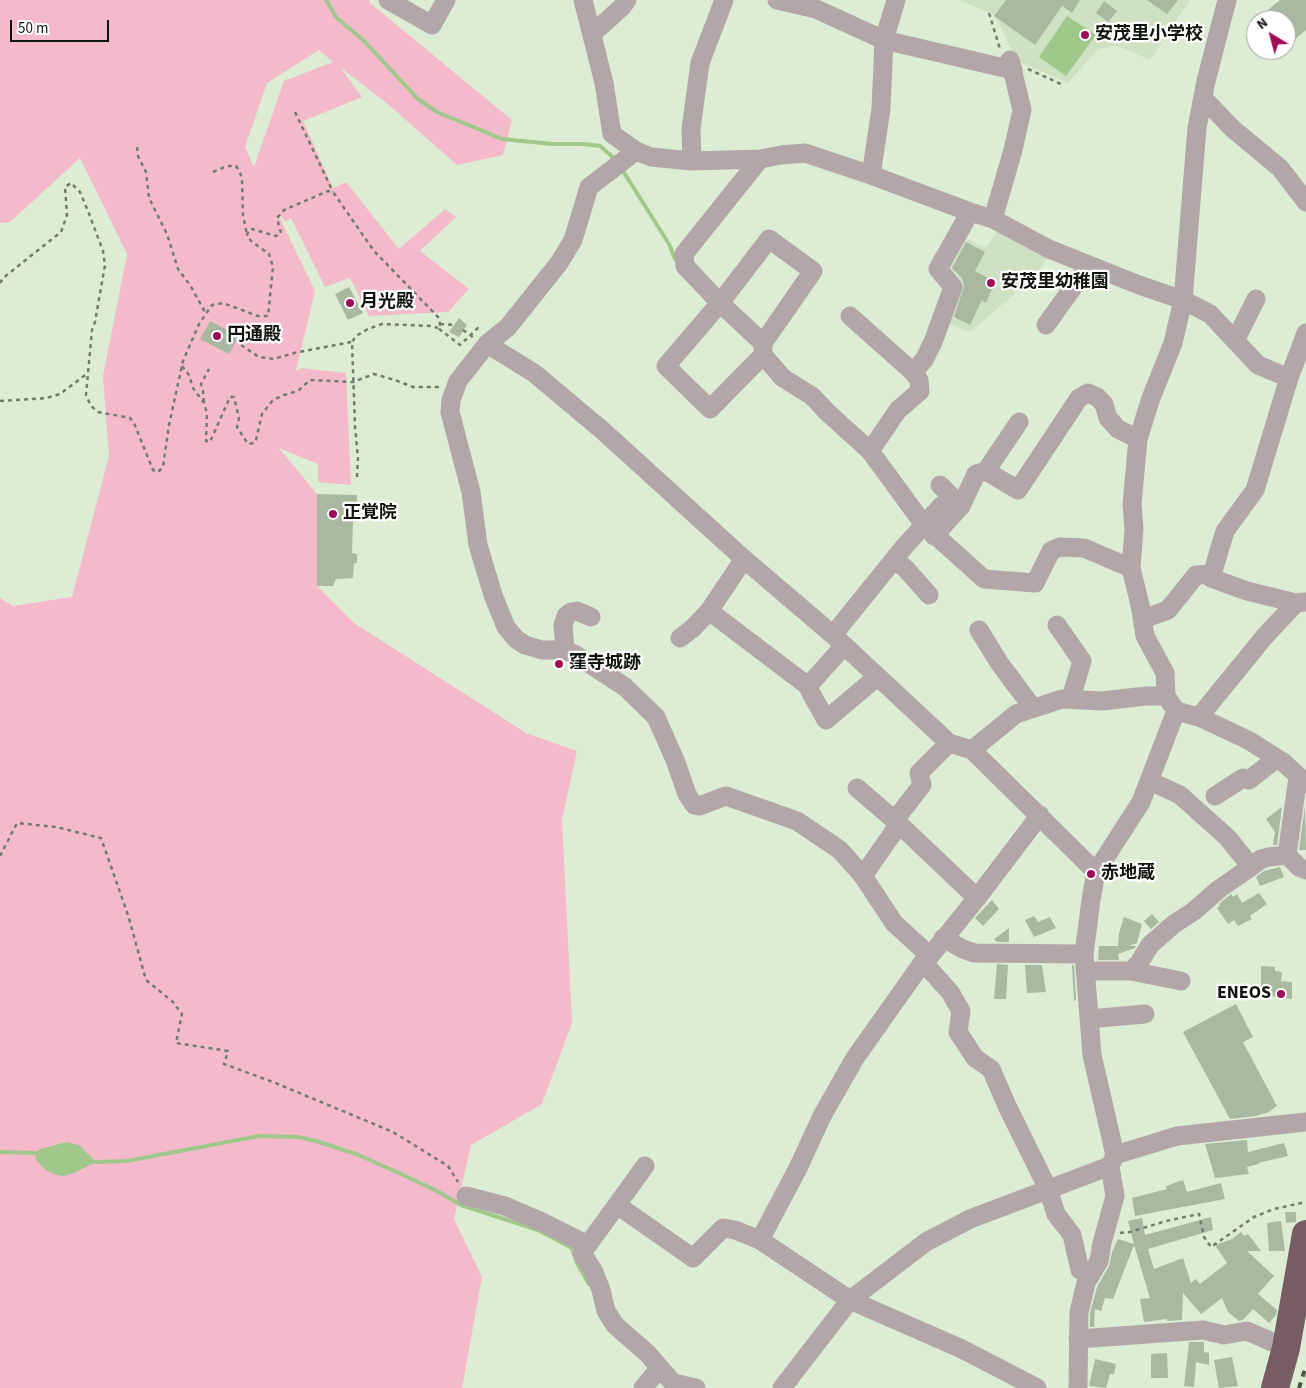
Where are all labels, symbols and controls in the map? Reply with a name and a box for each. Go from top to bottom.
scale bar [12,10,111,42]
north arrow [1246,10,1296,60]
text: N [1253,13,1272,35]
text: 50 m [18,18,48,39]
place label: 安茂里小学校 [1095,24,1203,46]
marker: 安茂里小学校 [1079,29,1091,41]
place label: 安茂里幼稚園 [1001,272,1109,294]
marker: 安茂里幼稚園 [985,277,997,289]
place label: 月光殿 [360,292,414,314]
marker: 月光殿 [344,297,356,309]
place label: 円通殿 [227,325,281,347]
marker: 円通殿 [211,330,223,342]
place label: 正覚院 [343,503,397,525]
marker: 正覚院 [327,508,339,520]
place label: 窪寺城跡 [569,653,641,675]
marker: 窪寺城跡 [553,658,565,670]
place label: 赤地蔵 [1101,863,1155,885]
marker: 赤地蔵 [1085,868,1097,880]
place label: ENEOS [1217,983,1271,1005]
marker: ENEOS [1275,988,1287,1000]

